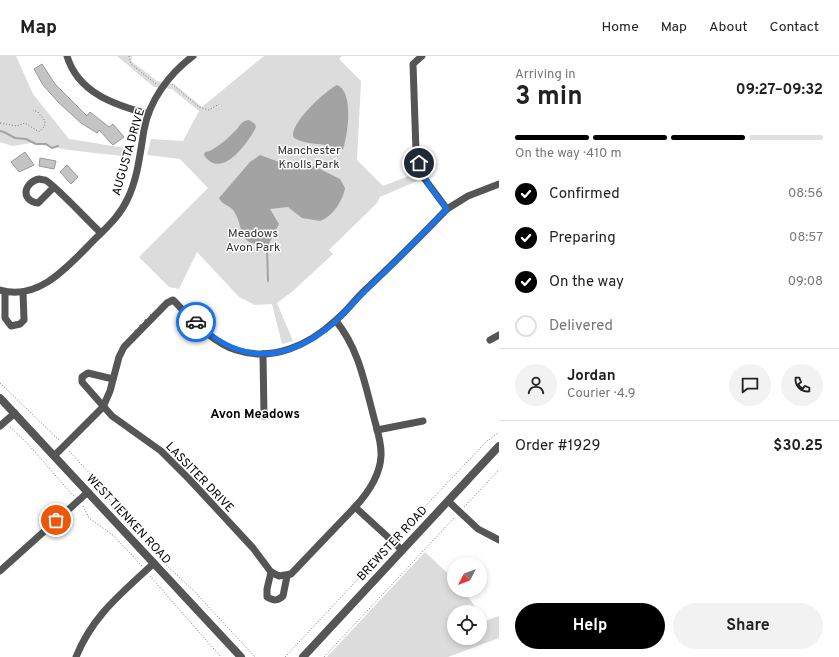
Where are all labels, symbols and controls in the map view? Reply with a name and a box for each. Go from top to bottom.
text: Map [20,16,57,40]
text: Home [602,19,639,36]
text: Map [661,19,687,36]
text: About [709,19,748,36]
text: Contact [770,19,819,36]
text: Arriving in [515,67,576,83]
text: 3 min [515,81,583,114]
text: 09:27–09:32 [736,81,823,100]
street label: AUGUSTA DRIVE [109,107,149,198]
park label: Manchester Knolls Park [277,143,341,173]
pin [402,146,436,180]
text: On the way · 410 m [515,146,621,162]
icon: home [408,152,430,174]
icon: check [515,183,537,205]
text: Confirmed [549,185,620,204]
text: 08:56 [788,186,823,202]
park label: Meadows Avon Park [226,226,280,256]
icon: check [515,227,537,249]
text: Preparing [549,229,616,248]
text: 08:57 [789,230,823,246]
icon: check [515,271,537,293]
text: On the way [549,273,624,292]
text: 09:08 [788,274,823,290]
courier [176,302,216,342]
icon: car [185,311,207,333]
text: Delivered [549,317,613,336]
button: person [515,364,557,406]
button: chat [729,364,771,406]
button: phone [781,364,823,406]
text: Jordan [567,367,616,386]
text: Courier · 4.9 [567,386,635,402]
district label: Avon Meadows [210,407,300,423]
text: Order #1929 [515,437,600,456]
text: $30.25 [773,437,823,456]
street label: LASSITER DRIVE [162,439,237,516]
street label: WEST TIENKEN ROAD [82,471,174,568]
pin [39,503,73,537]
street label: BREWSTER ROAD [354,503,432,585]
icon: bag [45,509,67,531]
north arrow [447,557,487,597]
map controls [447,557,487,645]
button: Help [515,603,665,649]
button: Share [673,603,823,649]
button: locate [447,605,487,645]

